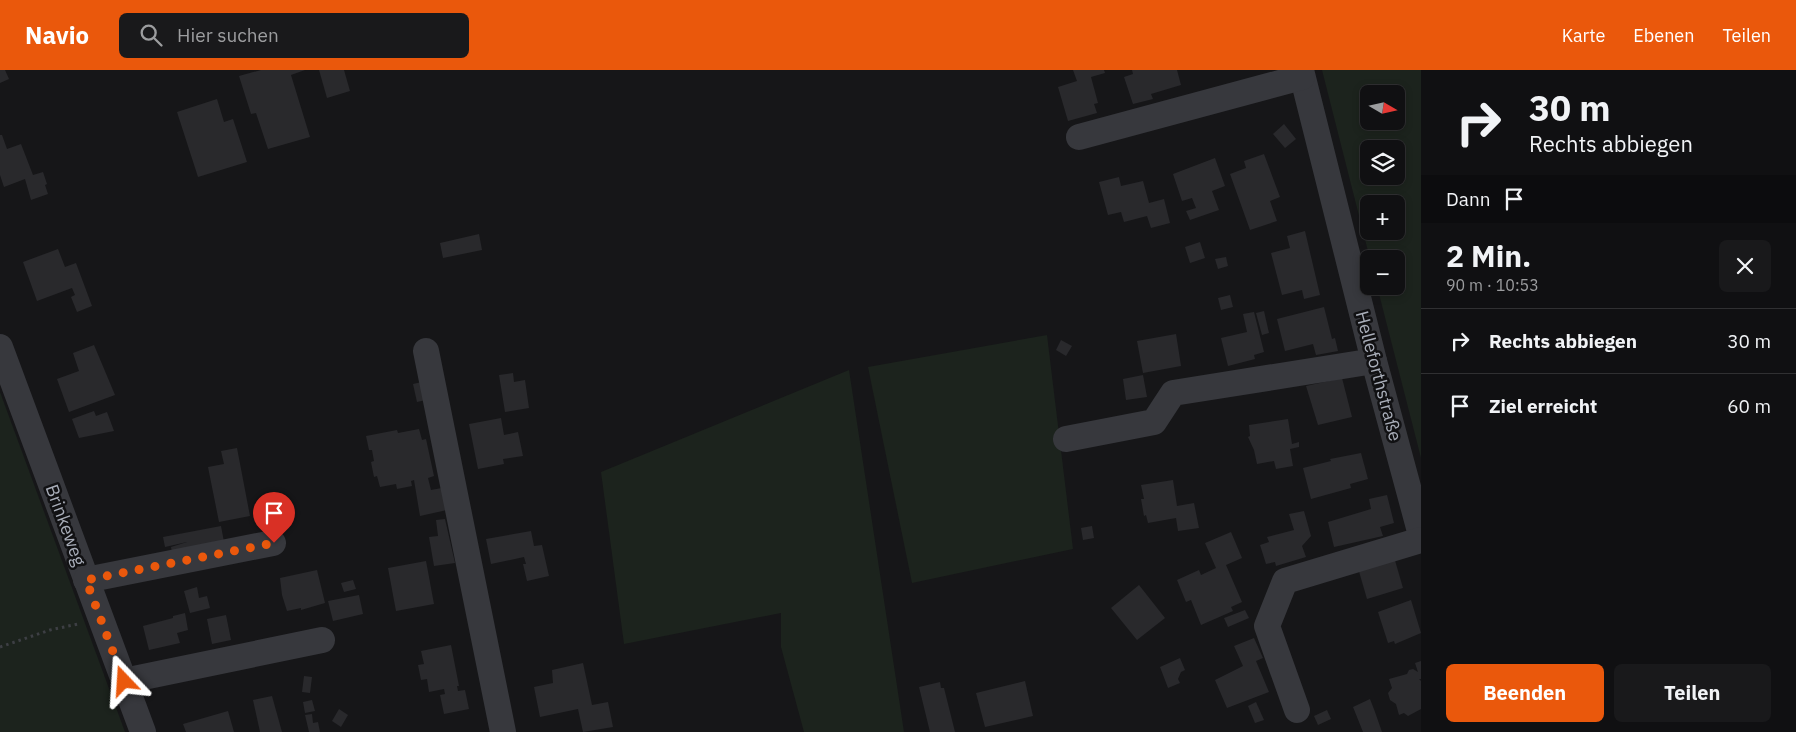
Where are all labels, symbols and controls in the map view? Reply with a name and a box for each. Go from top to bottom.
search box [119,13,469,58]
text: Navio [25,19,89,51]
icon: search [137,21,165,49]
text: Hier suchen [177,23,279,47]
text: Karte [1562,24,1605,47]
text: Ebenen [1633,24,1694,47]
text: Teilen [1722,24,1771,47]
north arrow [1360,85,1405,130]
map controls [1360,85,1405,295]
text: 30 m [1529,85,1611,131]
icon: right [1446,90,1511,155]
text: Rechts abbiegen [1529,129,1693,158]
button: layers [1360,140,1405,185]
icon: arrive [1500,185,1528,213]
text: Dann [1446,187,1490,211]
button: + [1360,195,1405,240]
text: 2 Min. [1446,236,1531,275]
button: close [1719,240,1771,292]
button: − [1360,250,1405,295]
text: 90 m · 10:53 [1446,275,1539,295]
street label: Helleforthstraße [1351,308,1407,444]
icon: right [1446,327,1474,355]
text: Rechts abbiegen [1489,329,1637,353]
text: 30 m [1727,329,1771,353]
icon: arrive [1446,392,1474,420]
text: Ziel erreicht [1489,394,1597,418]
text: 60 m [1727,394,1771,418]
street label: Brinkeweg [41,481,92,569]
pin [253,492,295,543]
icon: arrive [260,499,288,527]
position arrow [97,654,149,706]
button: Beenden [1446,664,1604,722]
button: Teilen [1614,664,1771,722]

